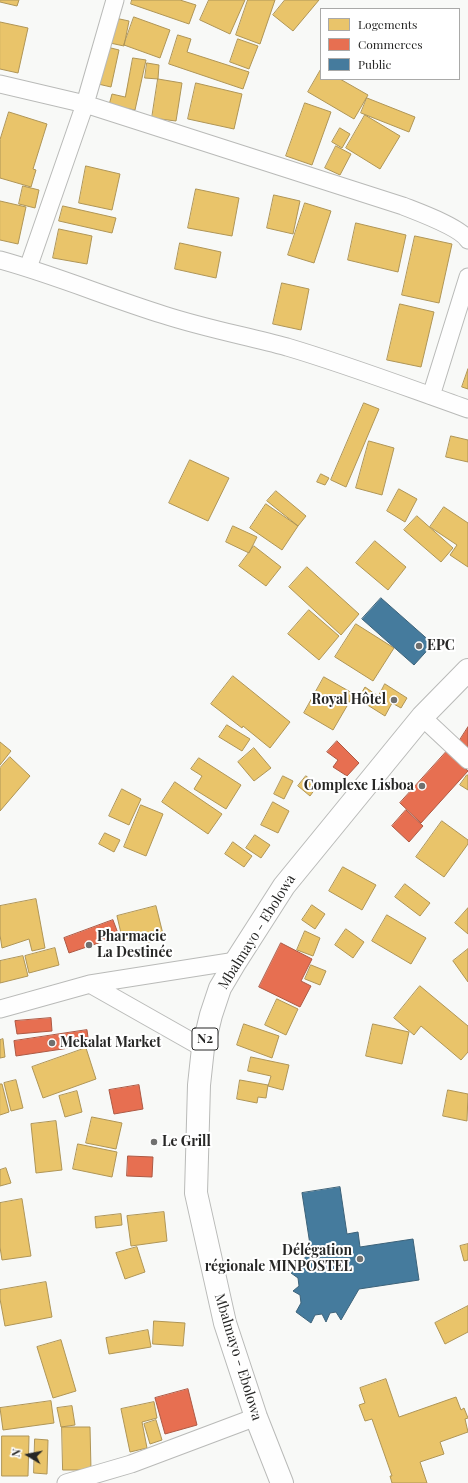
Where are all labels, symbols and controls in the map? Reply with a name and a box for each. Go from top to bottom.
legend [320,8,460,80]
text: Logements [358,16,417,32]
text: Commerces [358,36,423,52]
text: Public [358,56,391,72]
place label: EPC [427,638,455,654]
marker: EPC [414,641,424,651]
place label: Royal Hôtel [311,692,386,708]
marker: Royal Hôtel [389,695,399,705]
place label: Complexe Lisboa [304,778,414,794]
marker: Complexe Lisboa [417,781,427,791]
street label: Mbalmayo - Ebolowa [215,872,299,992]
place label: Pharmacie La Destinée [97,929,173,962]
marker: Pharmacie La Destinée [84,940,94,950]
road number: N2 [192,1028,218,1050]
place label: Mekalat Market [60,1035,161,1051]
marker: Mekalat Market [47,1038,57,1048]
place label: Le Grill [162,1134,211,1150]
marker: Le Grill [149,1137,159,1147]
place label: Délégation régionale MINPOSTEL [205,1243,352,1276]
marker: Délégation régionale MINPOSTEL [355,1254,365,1264]
street label: Mbalmayo - Ebolowa [211,1291,265,1423]
north arrow [8,1435,48,1475]
text: N [8,1448,24,1458]

